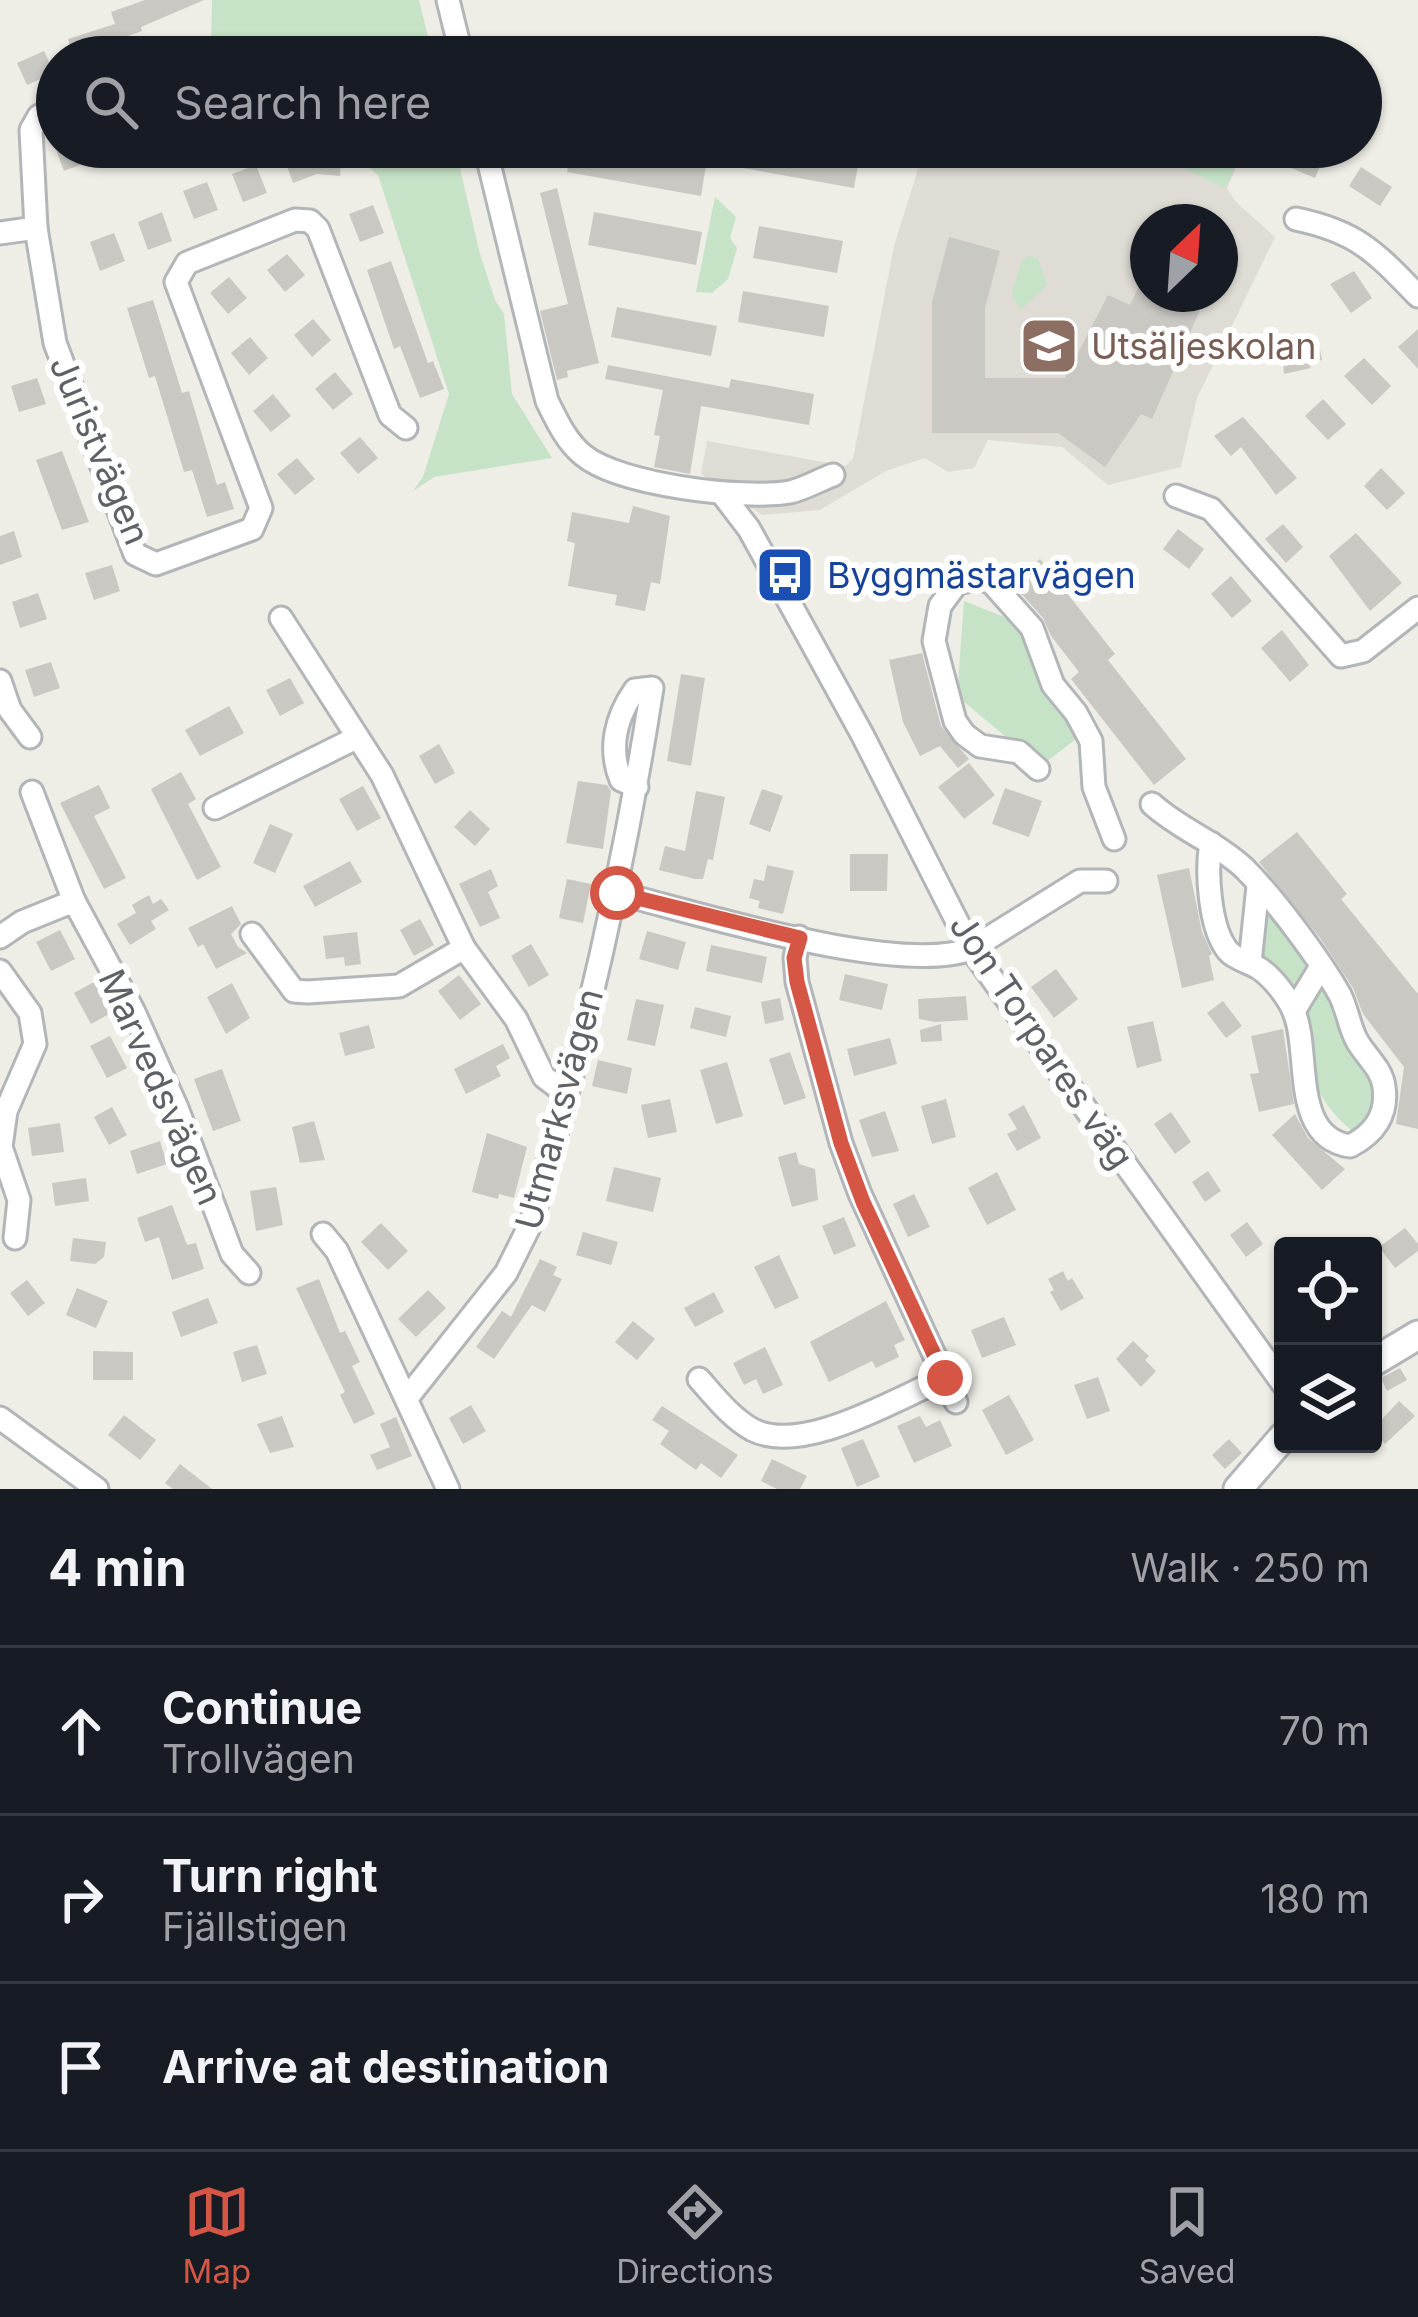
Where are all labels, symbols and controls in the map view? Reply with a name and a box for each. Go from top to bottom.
search box [36,36,1382,168]
icon: search [78,69,144,135]
text: Search here [174,75,431,130]
north arrow [1130,204,1238,312]
school or university icon: Utsäljeskolan [1018,315,1080,377]
place label: Utsäljeskolan [1091,324,1317,368]
street label: Juristvägen [41,349,159,551]
bus stop icon: Byggmästarvägen [754,544,816,606]
place label: Byggmästarvägen [827,553,1136,597]
route start [590,866,644,920]
street label: Jon Torpares väg [941,905,1143,1177]
street label: Marvedsvägen [89,962,233,1212]
street label: Utmarksvägen [506,984,612,1234]
map controls [1274,1237,1382,1453]
button: locate [1274,1237,1382,1345]
button: layers [1274,1345,1382,1453]
route end [918,1351,972,1405]
text: 4 min [48,1537,187,1598]
text: Walk · 250 m [1130,1544,1370,1591]
text: Continue [162,1680,362,1735]
icon: ahead [48,1698,114,1764]
text: 70 m [1279,1707,1370,1754]
text: Trollvägen [162,1735,355,1782]
text: Turn right [162,1848,378,1903]
icon: right [48,1866,114,1932]
text: 180 m [1260,1875,1370,1922]
text: Fjällstigen [162,1903,348,1950]
icon: arrive [48,2034,114,2100]
text: Arrive at destination [162,2039,609,2094]
tab: Map [183,2179,251,2291]
tab: Directions [616,2179,774,2291]
tab: Saved [1139,2179,1235,2291]

